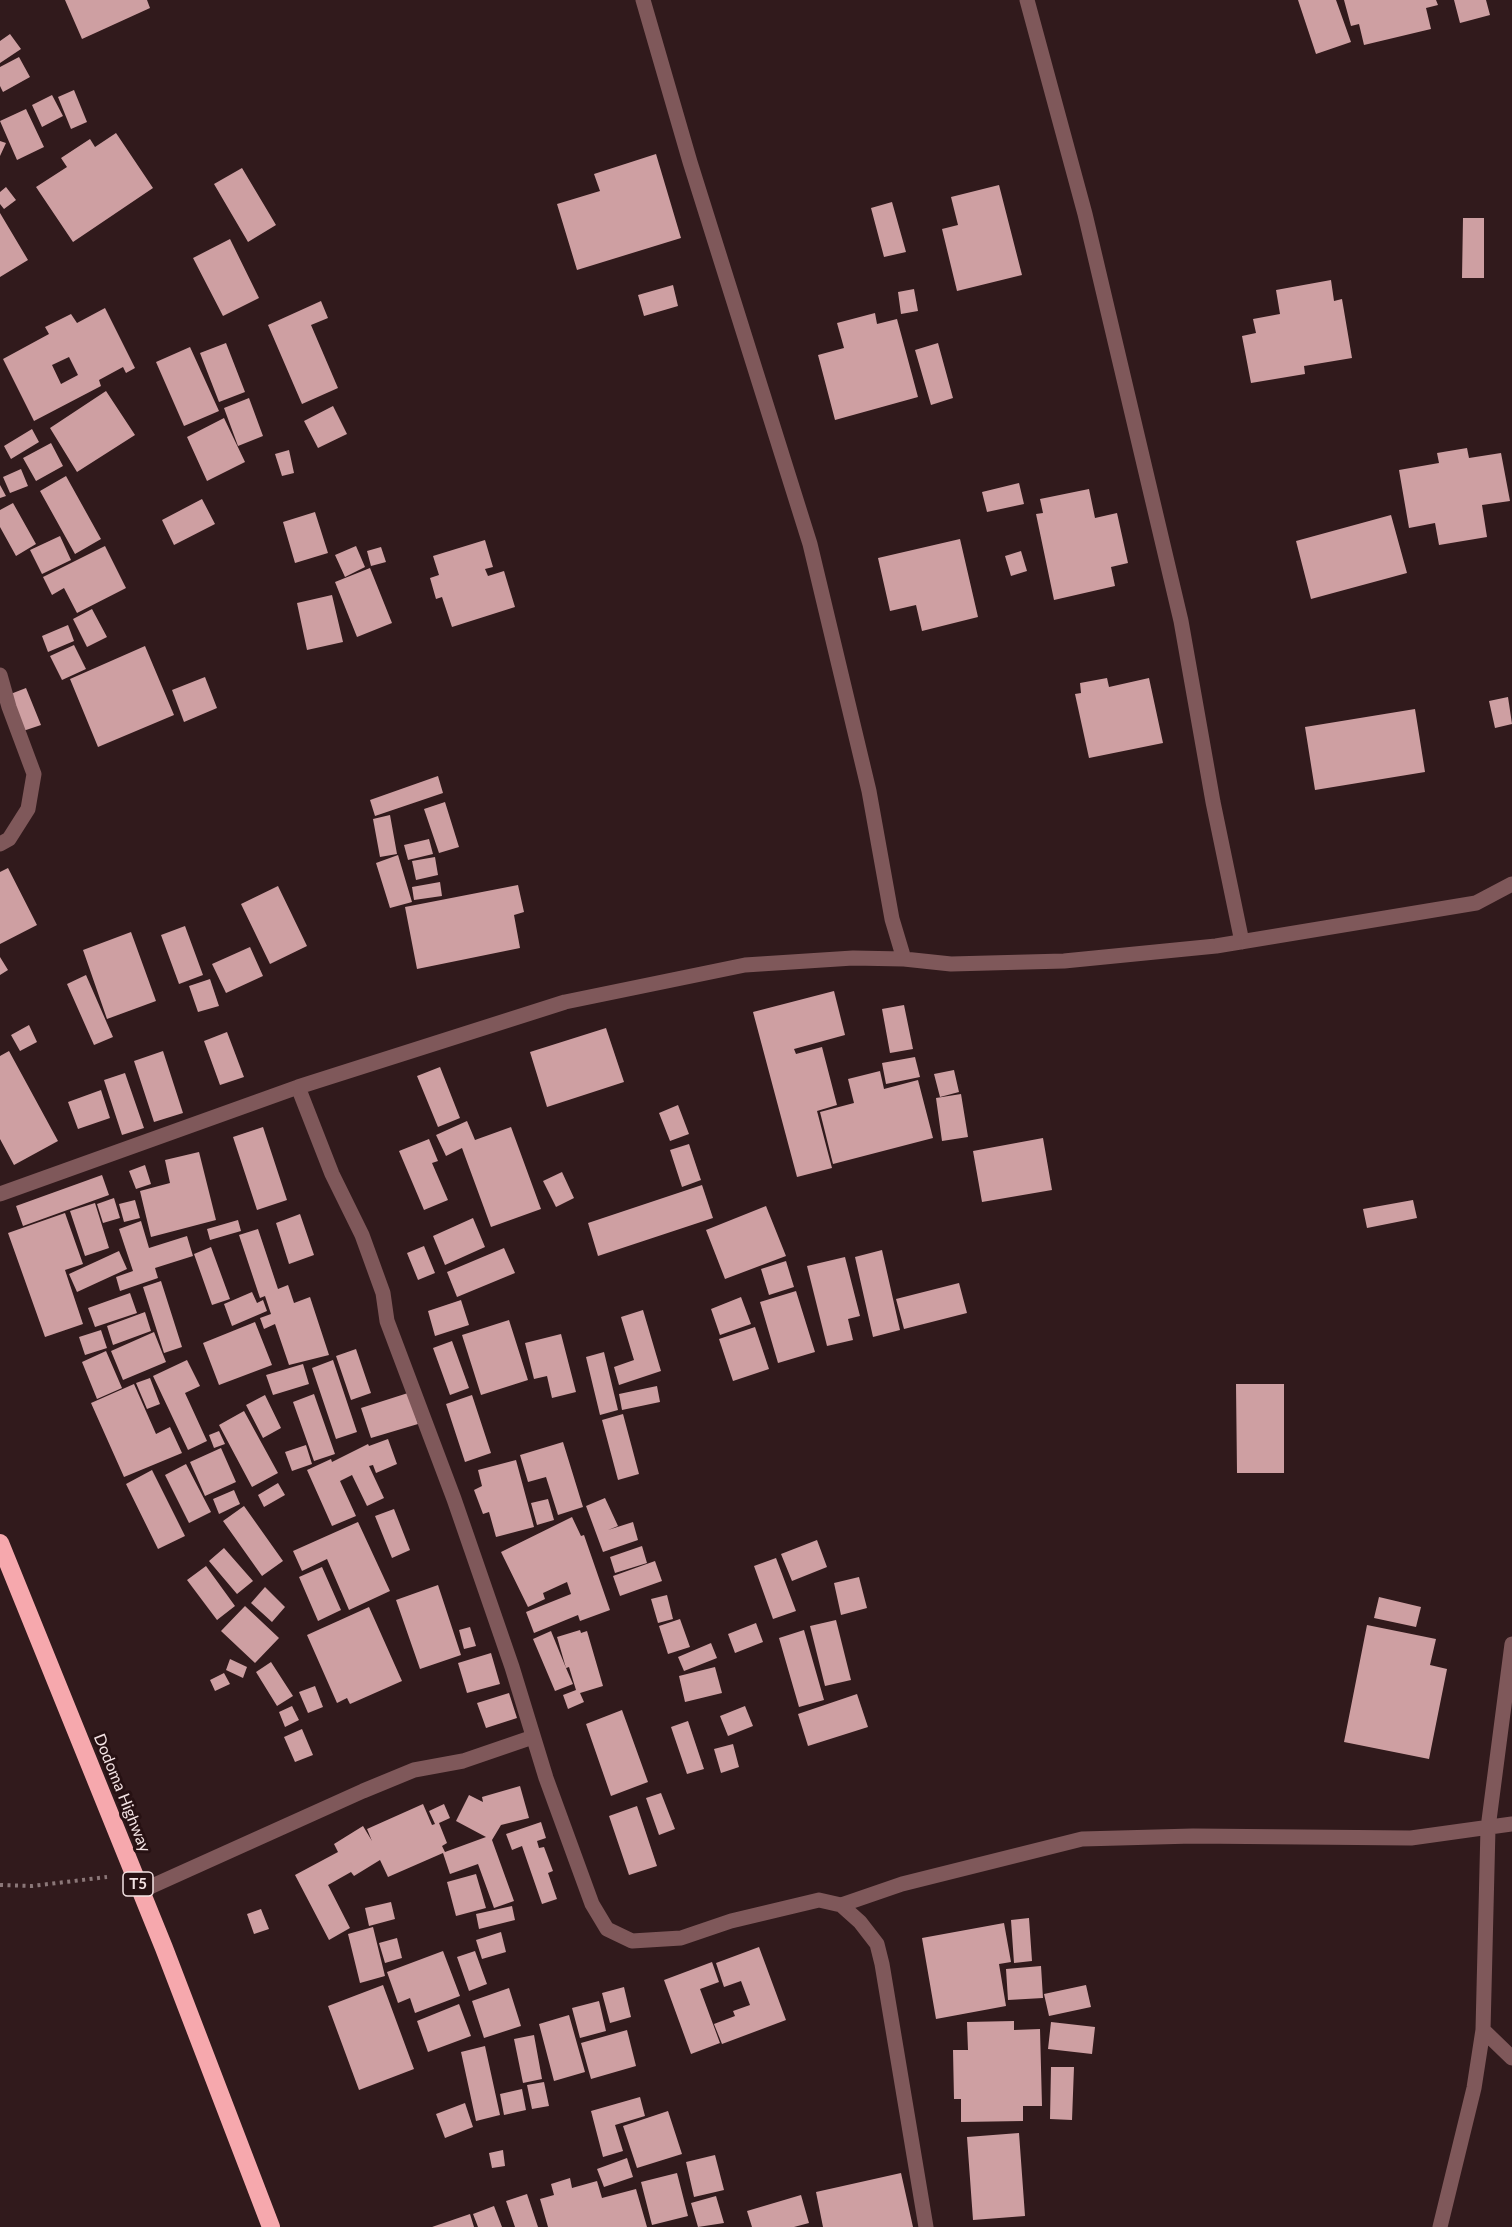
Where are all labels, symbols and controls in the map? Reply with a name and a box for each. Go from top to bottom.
street label: Dodoma Highway [90,1731,154,1855]
road number: T5 [123,1872,153,1896]

